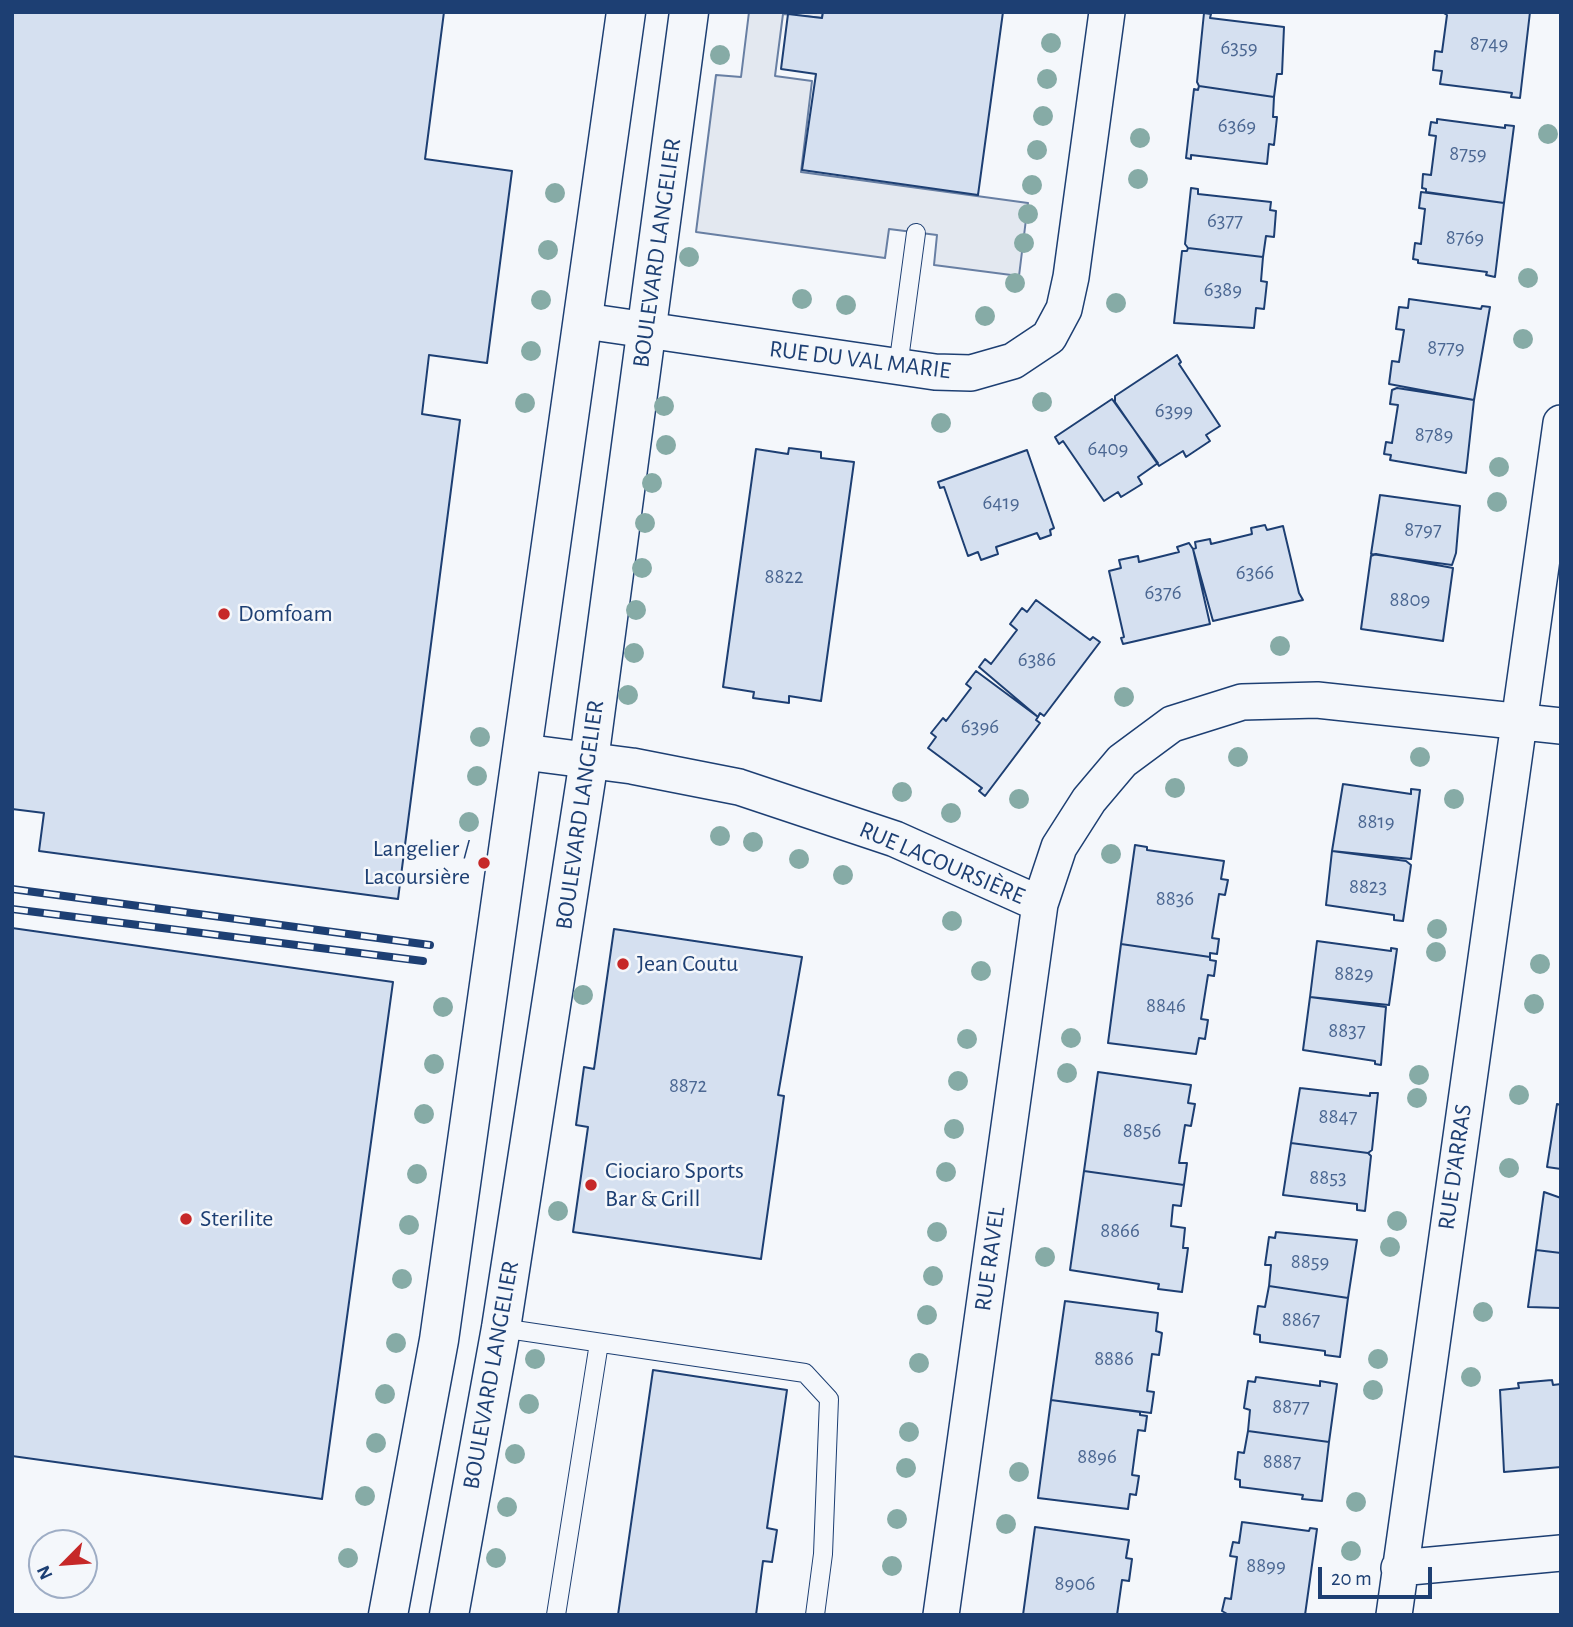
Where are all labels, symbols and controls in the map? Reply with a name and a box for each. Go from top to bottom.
house number: 8749 [1470,31,1508,57]
house number: 6359 [1220,35,1258,61]
house number: 6369 [1218,113,1256,139]
street label: BOULEVARD LANGELIER [627,136,687,370]
house number: 8759 [1449,141,1487,167]
house number: 6377 [1207,208,1243,234]
house number: 8769 [1446,225,1484,251]
house number: 6389 [1204,277,1242,303]
street label: RUE DU VAL MARIE [768,335,952,385]
house number: 8779 [1427,335,1465,361]
house number: 6399 [1155,398,1193,424]
house number: 8789 [1415,422,1453,448]
house number: 6409 [1088,436,1128,462]
house number: 6419 [982,490,1020,516]
house number: 8797 [1404,517,1442,543]
house number: 6366 [1236,560,1274,586]
house number: 8822 [764,564,804,590]
house number: 6376 [1144,580,1182,606]
house number: 8809 [1390,587,1430,613]
place label: Domfoam [238,600,333,628]
marker: Domfoam [216,606,232,622]
house number: 6386 [1018,647,1056,673]
street label: BOULEVARD LANGELIER [550,698,610,932]
house number: 6396 [961,714,999,740]
house number: 8819 [1357,809,1395,835]
street label: RUE LACOURSIÈRE [855,815,1029,911]
place label: Langelier / Lacoursière [364,835,470,891]
marker: Langelier / Lacoursière [476,855,492,871]
house number: 8823 [1349,874,1387,900]
house number: 8836 [1156,886,1194,912]
place label: Jean Coutu [637,950,738,978]
marker: Jean Coutu [615,956,631,972]
house number: 8829 [1334,961,1374,987]
house number: 8846 [1146,993,1186,1019]
house number: 8837 [1328,1018,1366,1044]
house number: 8872 [669,1073,707,1099]
street label: RUE D'ARRAS [1432,1102,1478,1232]
house number: 8847 [1319,1104,1357,1130]
house number: 8856 [1123,1118,1161,1144]
place label: Ciociaro Sports Bar & Grill [605,1157,744,1213]
house number: 8853 [1309,1165,1347,1191]
marker: Ciociaro Sports Bar & Grill [583,1177,599,1193]
place label: Sterilite [200,1205,273,1233]
street label: RUE RAVEL [968,1205,1012,1313]
marker: Sterilite [178,1211,194,1227]
house number: 8866 [1100,1218,1140,1244]
house number: 8859 [1291,1249,1329,1275]
street label: BOULEVARD LANGELIER [457,1259,525,1491]
house number: 8867 [1282,1307,1320,1333]
house number: 8886 [1094,1346,1134,1372]
house number: 8877 [1272,1394,1310,1420]
house number: 8896 [1077,1444,1117,1470]
house number: 8887 [1263,1449,1301,1475]
north arrow [28,1529,98,1599]
house number: 8899 [1246,1553,1286,1579]
scale bar [1321,1554,1435,1598]
text: N [34,1562,57,1582]
text: 20 m [1331,1568,1372,1589]
house number: 8906 [1055,1571,1095,1597]

